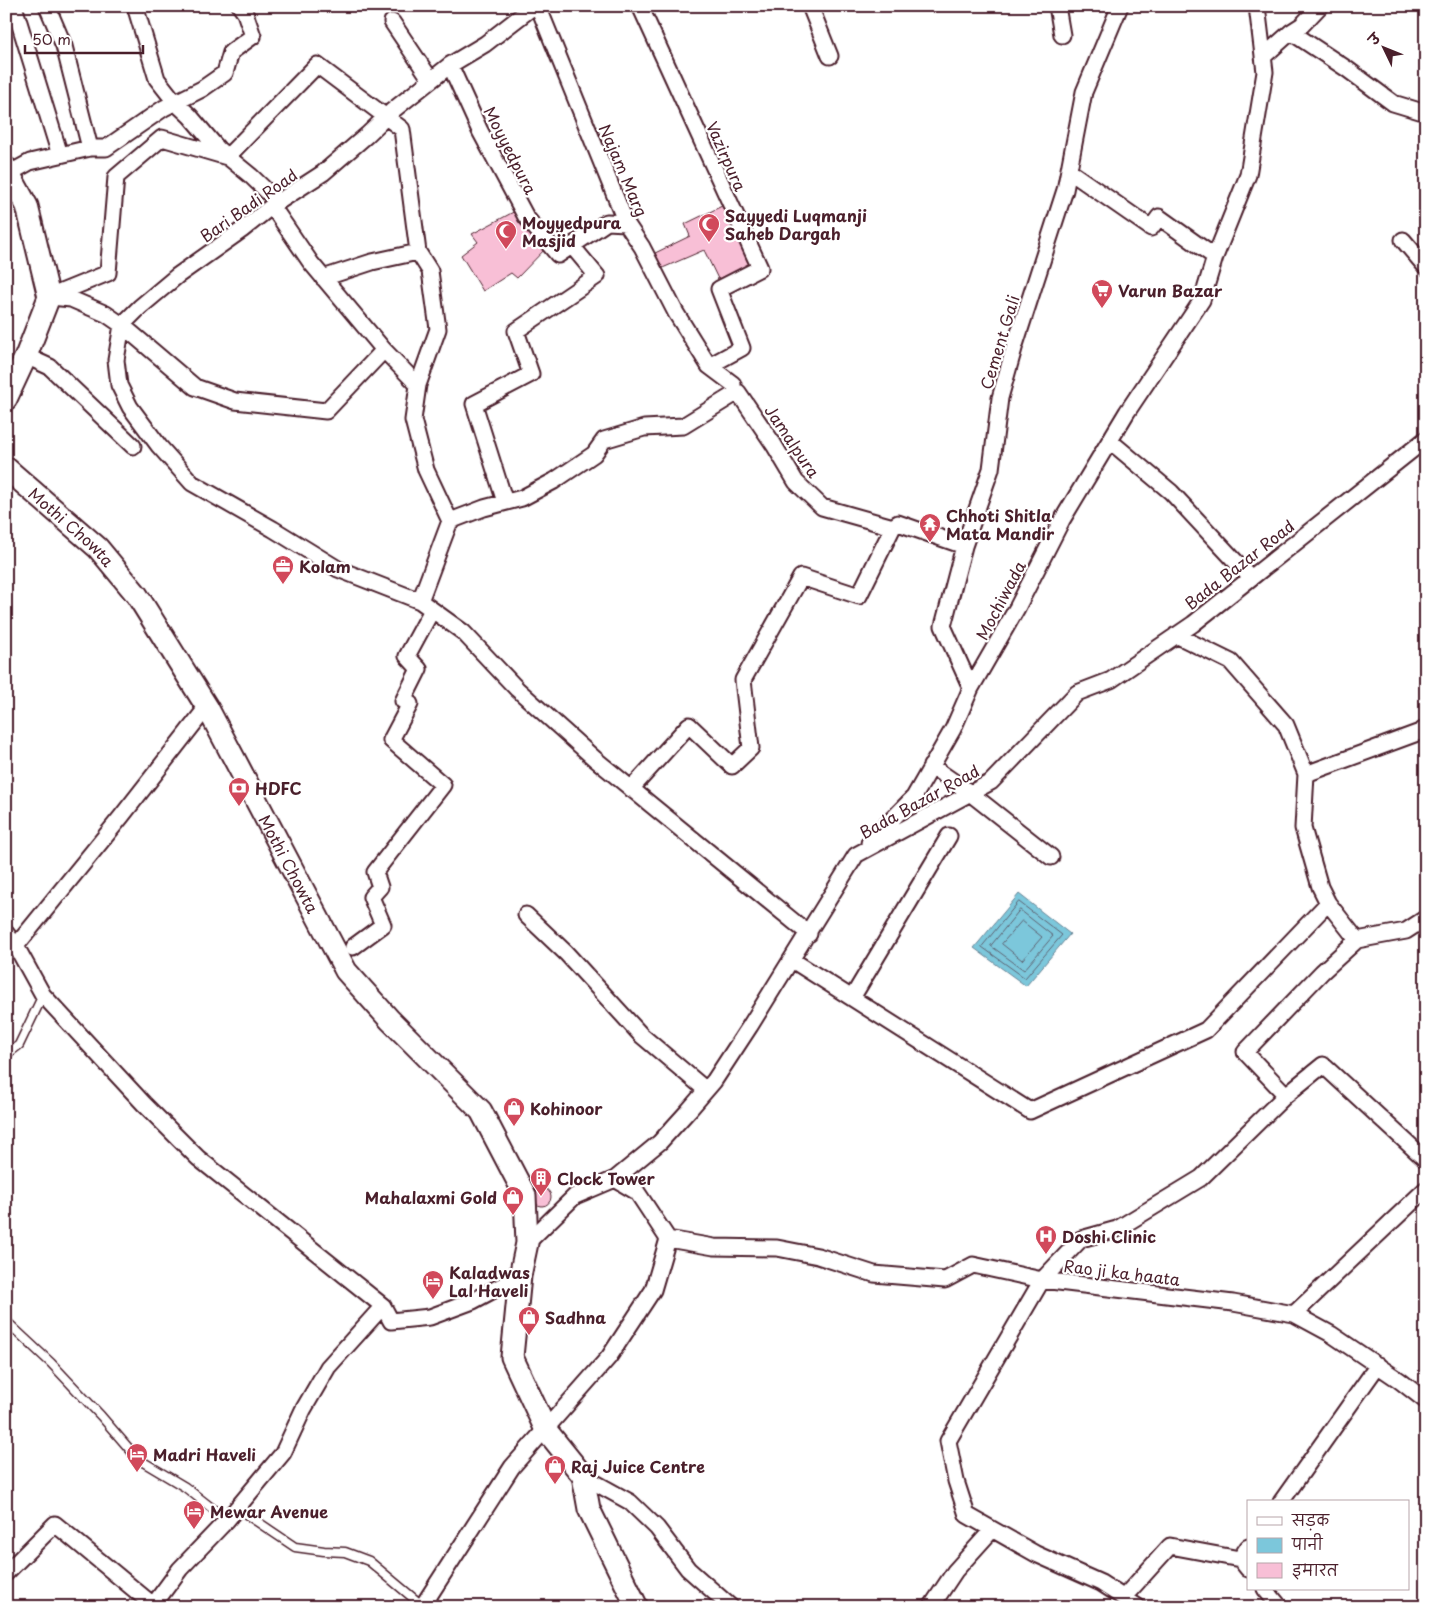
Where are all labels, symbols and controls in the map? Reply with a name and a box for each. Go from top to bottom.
scale bar [25,22,142,54]
north arrow [1360,22,1410,72]
text: 50 m [32,27,71,50]
text: उ [1362,27,1386,51]
street label: Moyyedpura [479,102,544,198]
street label: Vazirpura [701,117,753,195]
street label: Najam Marg [594,120,654,220]
street label: Bari Badi Road [194,163,302,247]
place label: Sayyedi Luqmanji Saheb Dargah [725,203,867,245]
place label: Moyyedpura Masjid [522,210,622,252]
mosque icon: Sayyedi Luqmanji Saheb Dargah [697,212,721,243]
mosque icon: Moyyedpura Masjid [494,219,518,250]
supermarket icon: Varun Bazar [1090,278,1114,309]
place label: Varun Bazar [1118,278,1223,302]
street label: Cement Gali [973,292,1025,392]
street label: Jamalpura [760,400,826,482]
street label: Mothi Chowta [24,481,120,571]
place label: Chhoti Shitla Mata Mandir [946,503,1055,545]
temple icon: Chhoti Shitla Mata Mandir [918,512,942,543]
street label: Bada Bazar Road [1179,513,1299,615]
office icon: Kolam [271,554,295,585]
place label: Kolam [299,554,351,578]
street label: Mochiwada [969,556,1031,644]
street label: Bada Bazar Road [855,758,983,844]
bank icon: HDFC [227,776,251,807]
place label: HDFC [255,776,301,800]
street label: Mothi Chowta [254,810,325,917]
shop icon: Kohinoor [502,1096,526,1127]
place label: Kohinoor [530,1096,603,1120]
building icon: Clock Tower [529,1166,553,1197]
place label: Clock Tower [557,1166,656,1190]
place label: Mahalaxmi Gold [365,1185,497,1209]
shop icon: Mahalaxmi Gold [501,1185,525,1216]
hospital icon: Doshi Clinic [1034,1224,1058,1255]
place label: Doshi Clinic [1062,1224,1156,1248]
street label: Rao ji ka haata [1062,1253,1182,1291]
place label: Kaladwas Lal Haveli [449,1260,530,1302]
hotel icon: Kaladwas Lal Haveli [421,1269,445,1300]
shop icon: Sadhna [517,1305,541,1336]
place label: Sadhna [545,1305,606,1329]
hotel icon: Madri Haveli [125,1442,149,1473]
place label: Madri Haveli [153,1442,256,1466]
shop icon: Raj Juice Centre [543,1454,567,1485]
place label: Raj Juice Centre [571,1454,705,1478]
hotel icon: Mewar Avenue [182,1499,206,1530]
place label: Mewar Avenue [210,1499,328,1523]
legend [1247,1500,1410,1590]
text: सड़क [1291,1508,1330,1531]
text: पानी [1291,1532,1324,1555]
text: इमारत [1292,1558,1339,1581]

